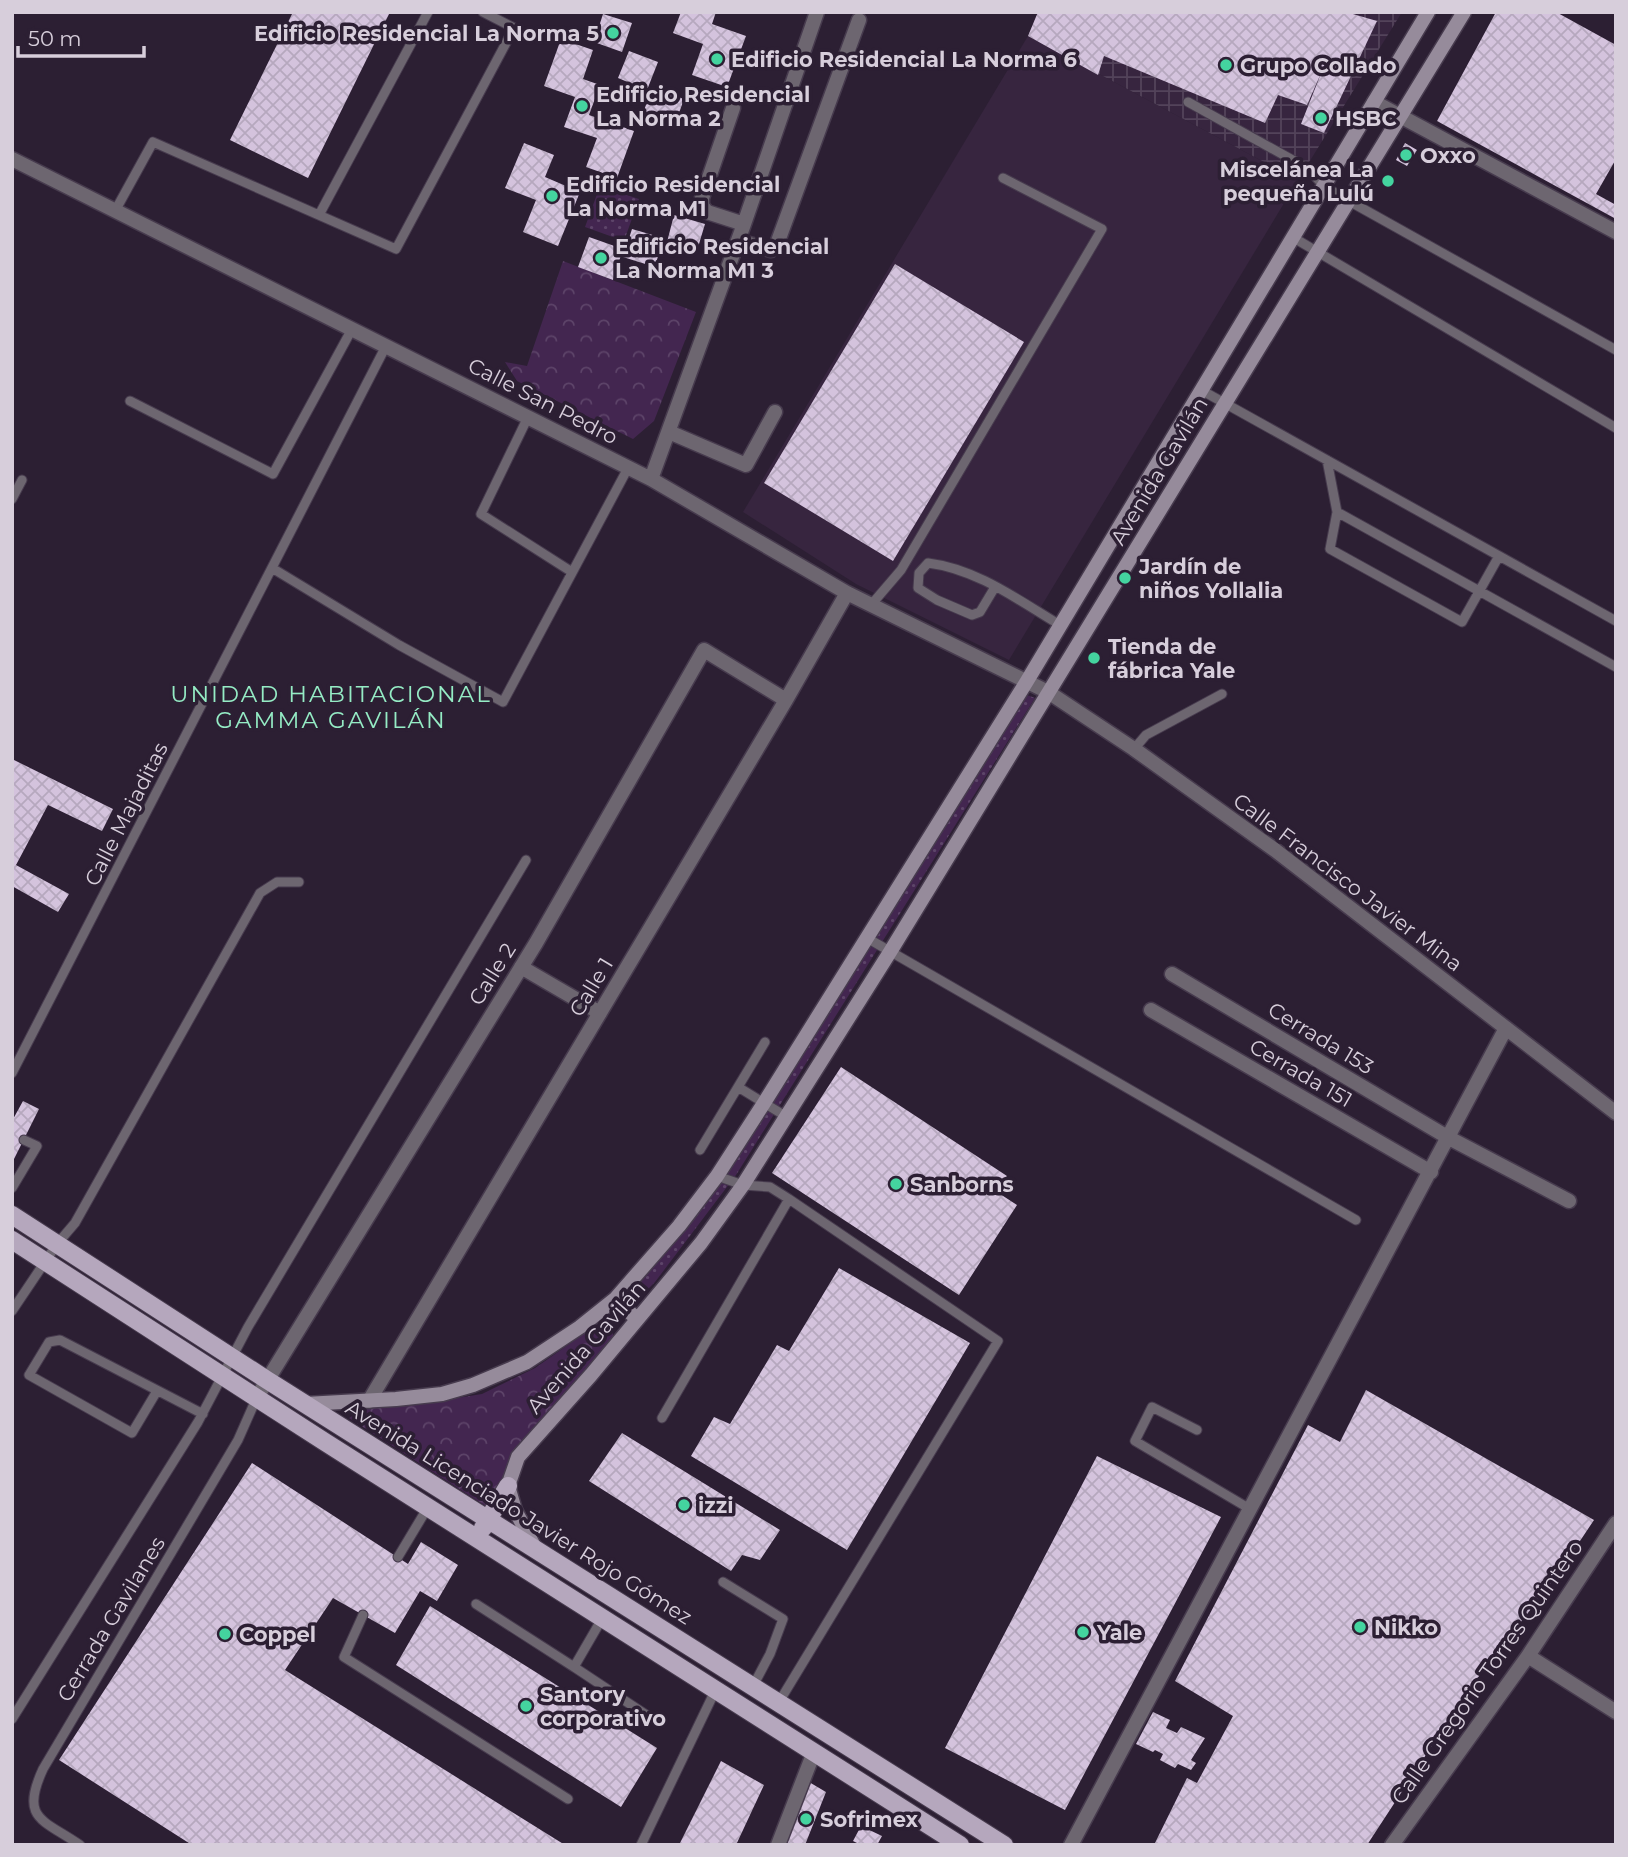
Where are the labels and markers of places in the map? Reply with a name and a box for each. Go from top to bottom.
place label: Edificio Residencial La Norma 5 [254,21,599,46]
marker: Edificio Residencial La Norma 5 [605,25,621,41]
place label: Edificio Residencial La Norma 6 [731,47,1077,72]
marker: Edificio Residencial La Norma 6 [709,51,725,67]
place label: Grupo Collado [1240,53,1397,78]
marker: Grupo Collado [1218,57,1234,73]
place label: Edificio Residencial La Norma 2 [596,82,810,131]
marker: Edificio Residencial La Norma 2 [574,98,590,114]
place label: HSBC [1335,106,1397,131]
marker: HSBC [1313,110,1329,126]
place label: Oxxo [1420,143,1476,168]
marker: Oxxo [1398,147,1414,163]
place label: Miscelánea La pequeña Lulú [1220,157,1374,206]
place label: Edificio Residencial La Norma M1 [566,172,780,221]
marker: Miscelánea La pequeña Lulú [1380,173,1396,189]
marker: Edificio Residencial La Norma M1 [544,188,560,204]
place label: Edificio Residencial La Norma M1 3 [615,234,829,283]
marker: Edificio Residencial La Norma M1 3 [593,250,609,266]
place label: Jardín de niños Yollalia [1138,554,1283,603]
marker: Jardín de niños Yollalia [1117,570,1133,586]
place label: Tienda de fábrica Yale [1108,634,1235,683]
marker: Tienda de fábrica Yale [1086,650,1102,666]
place label: Sanborns [910,1172,1014,1197]
marker: Sanborns [888,1176,904,1192]
place label: izzi [698,1493,733,1518]
marker: izzi [676,1497,692,1513]
place label: Nikko [1374,1615,1438,1640]
marker: Nikko [1352,1619,1368,1635]
place label: Yale [1096,1620,1142,1645]
place label: Coppel [239,1622,316,1647]
marker: Yale [1075,1624,1091,1640]
marker: Coppel [217,1626,233,1642]
place label: Santory corporativo [540,1682,666,1731]
marker: Santory corporativo [518,1698,534,1714]
place label: Sofrimex [820,1807,919,1832]
marker: Sofrimex [798,1811,814,1827]

